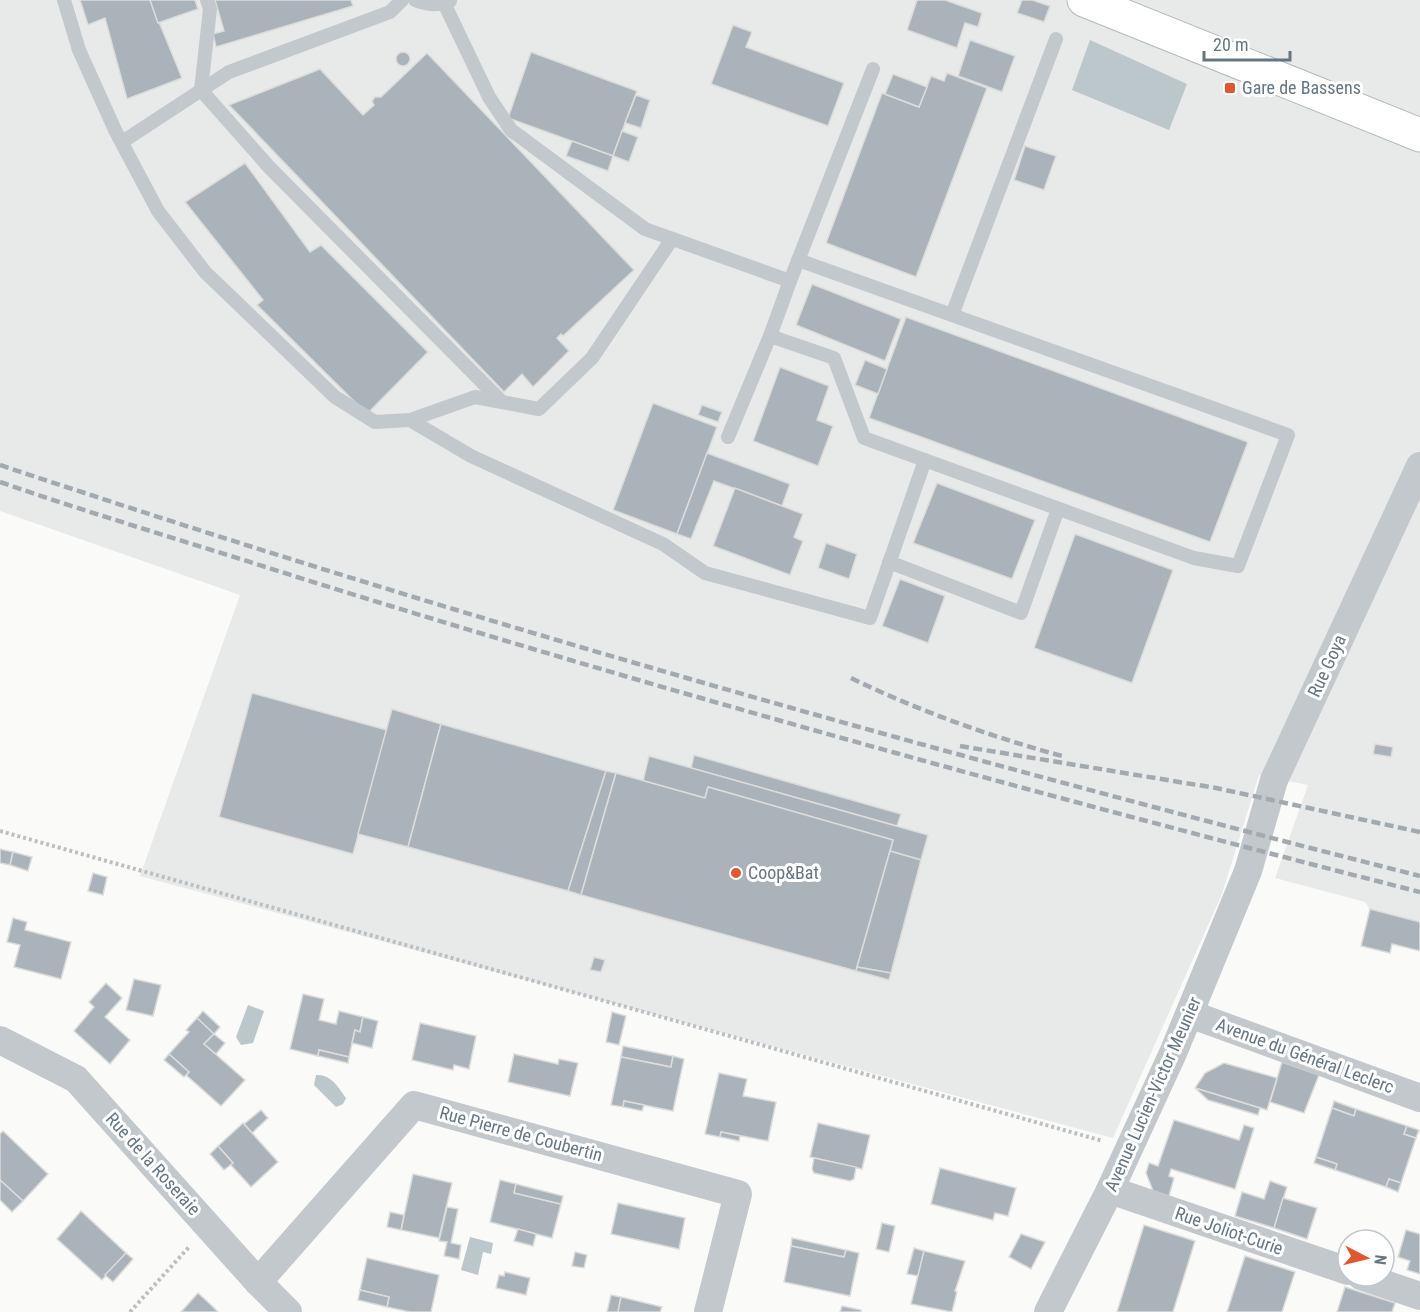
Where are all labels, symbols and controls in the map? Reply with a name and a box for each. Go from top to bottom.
scale bar [1204,24,1290,62]
text: 20 m [1213,34,1248,55]
place label: Gare de Bassens [1242,77,1361,98]
marker: Gare de Bassens [1223,81,1237,95]
street label: Rue Goya [1303,631,1350,700]
place label: Coop&Bat [748,862,819,883]
marker: Coop&Bat [729,866,743,880]
street label: Avenue Lucien-Victor Meunier [1100,993,1205,1194]
street label: Avenue du Général Leclerc [1213,1014,1397,1097]
street label: Rue Pierre de Coubertin [437,1102,605,1165]
street label: Rue de la Roseraie [102,1108,205,1219]
street label: Rue Joliot-Curie [1173,1202,1286,1259]
north arrow [1336,1228,1396,1288]
text: N [1370,1254,1390,1266]

